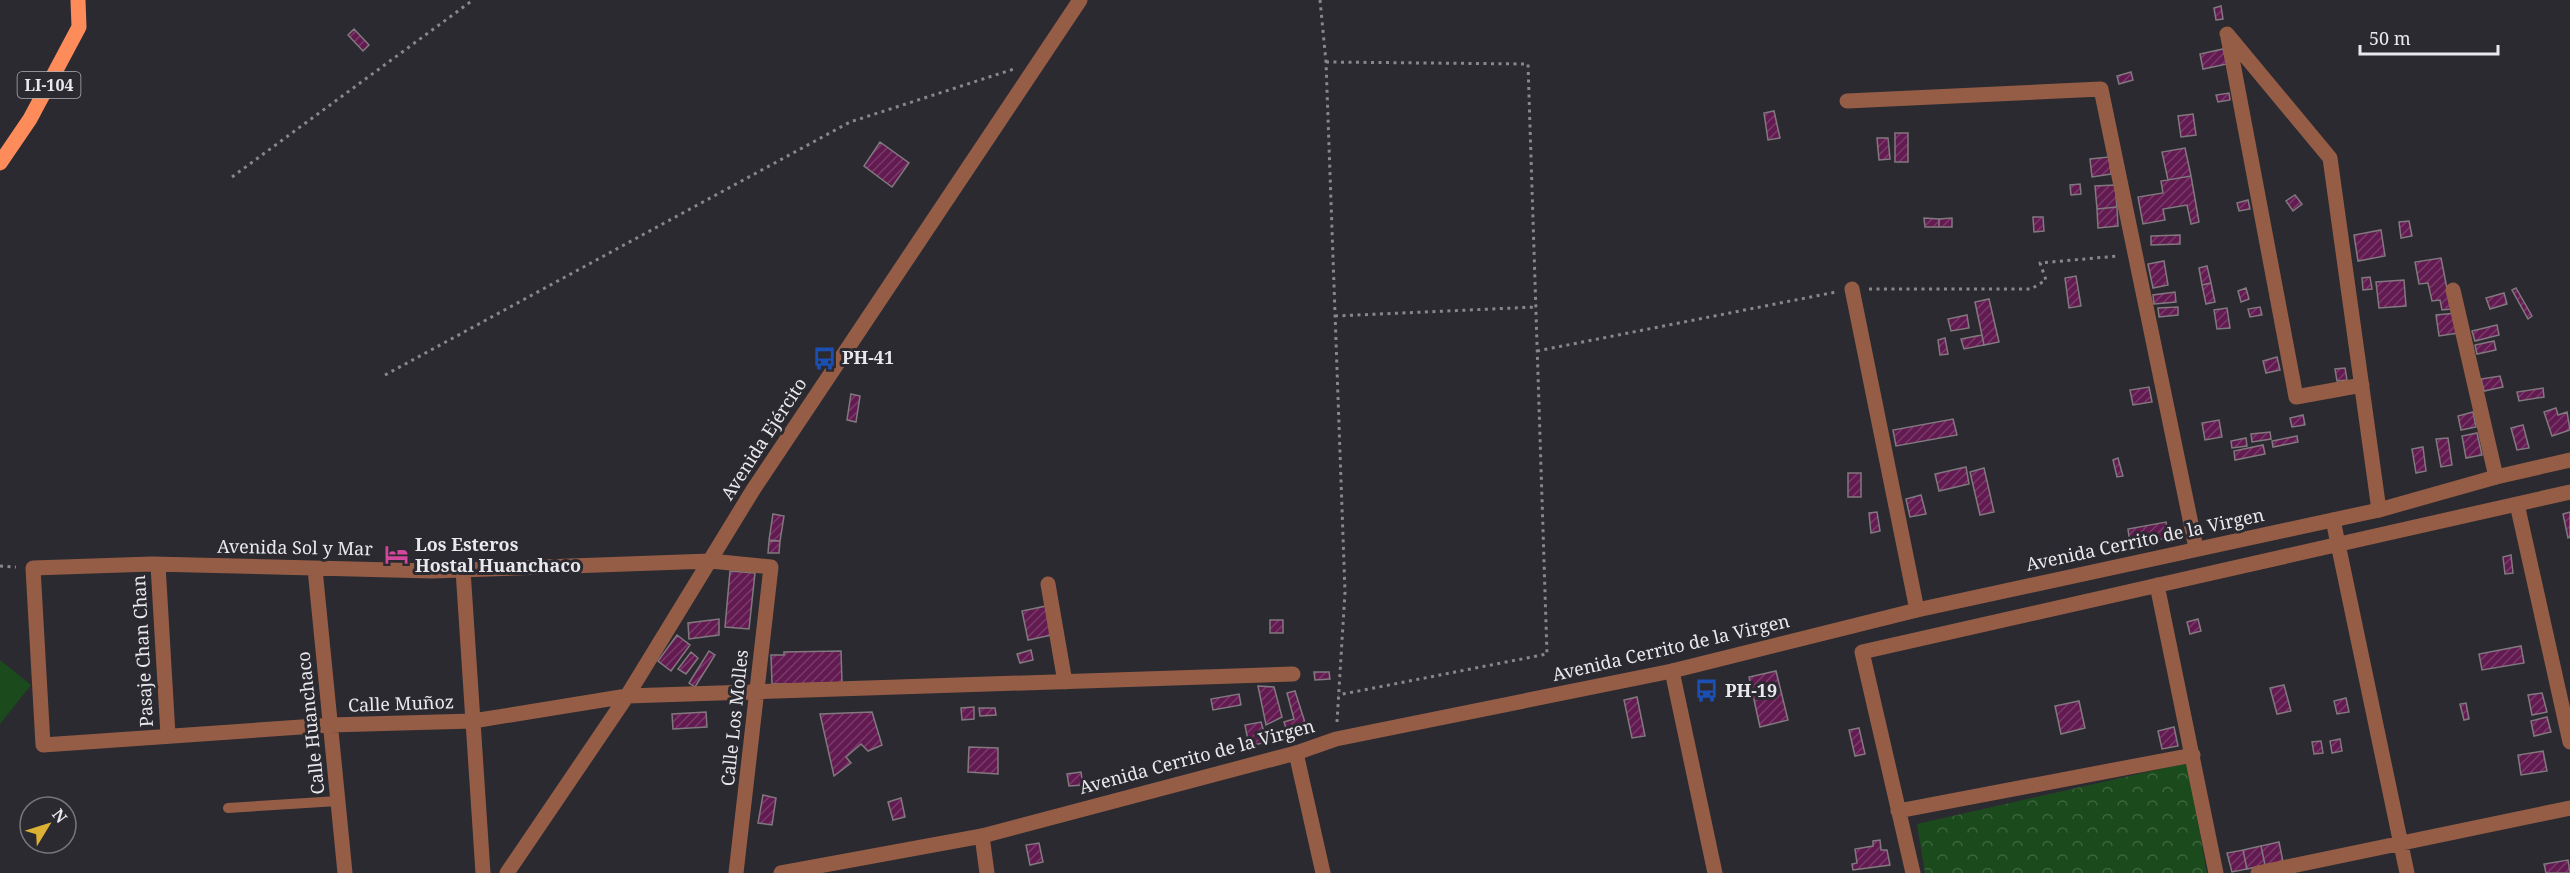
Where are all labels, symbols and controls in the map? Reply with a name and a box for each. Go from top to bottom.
scale bar [2360,18,2498,56]
text: 50 m [2369,26,2411,50]
road number: LI-104 [17,72,80,98]
bus stop icon: PH-41 [811,345,837,371]
place label: PH-41 [842,345,894,369]
street label: Avenida Ejército [715,373,812,504]
street label: Avenida Cerrito de la Virgen [2024,502,2266,576]
place label: Los Esteros Hostal Huanchaco [415,532,581,577]
street label: Avenida Sol y Mar [217,534,374,560]
hotel icon: Los Esteros Hostal Huanchaco [384,542,410,568]
street label: Pasaje Chan Chan [126,574,158,728]
street label: Avenida Cerrito de la Virgen [1550,608,1792,686]
street label: Calle Los Molles [715,648,753,787]
street label: Calle Huanchaco [291,650,329,796]
bus stop icon: PH-19 [1694,678,1720,704]
place label: PH-19 [1725,678,1777,702]
street label: Calle Muñoz [347,689,454,717]
street label: Avenida Cerrito de la Virgen [1076,713,1317,799]
north arrow [18,795,78,855]
text: N [47,804,73,828]

